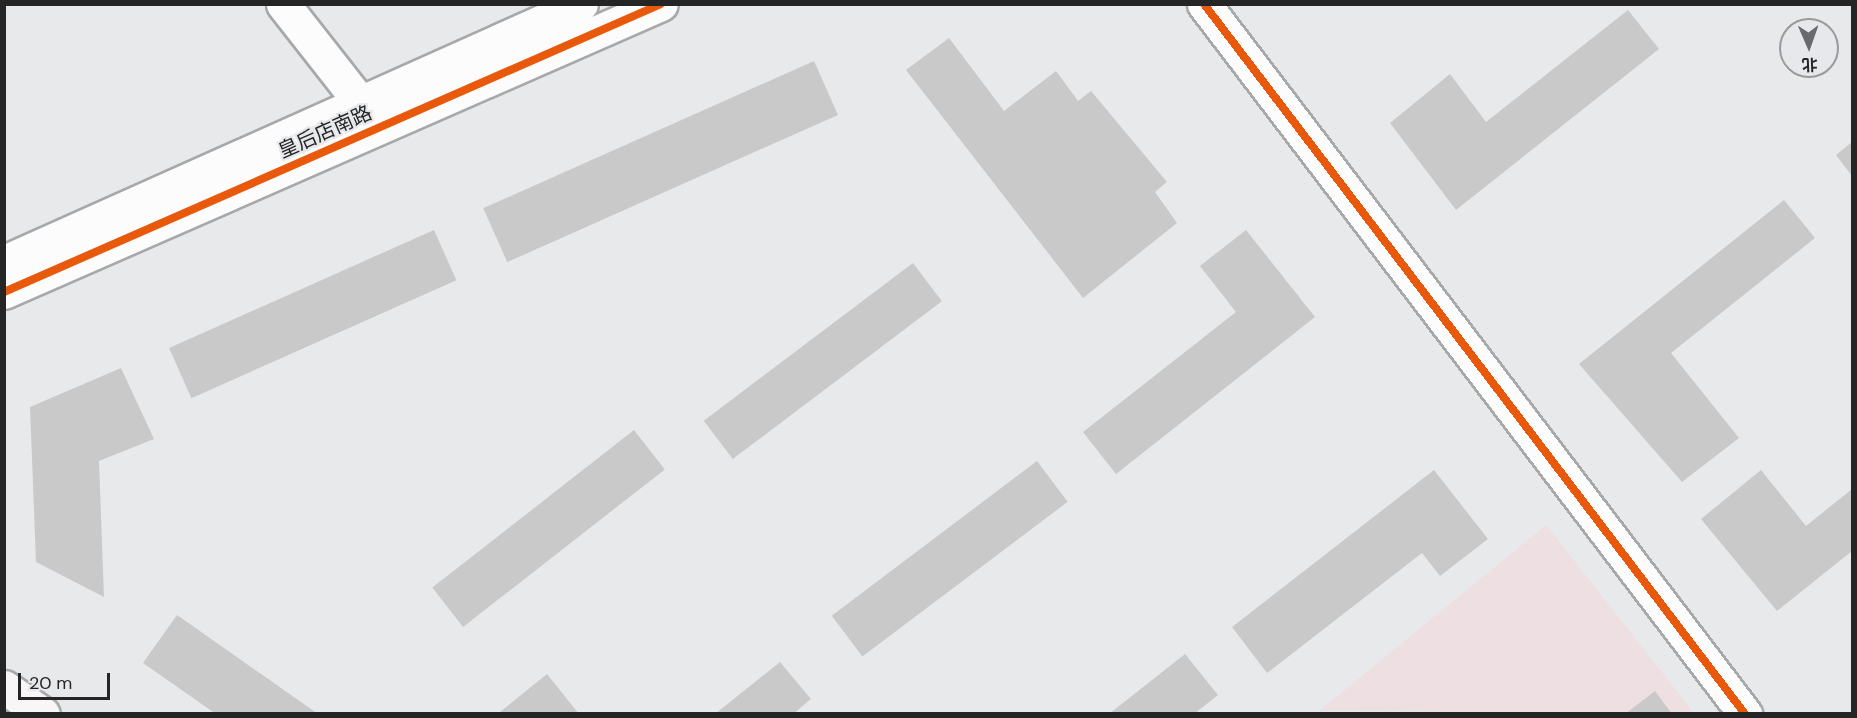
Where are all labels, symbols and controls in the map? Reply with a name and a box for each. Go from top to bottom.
north arrow [1779,18,1839,78]
text: 北 [1801,54,1818,75]
street label: 皇后店南路 [274,101,376,163]
scale bar [21,661,112,699]
text: 20 m [29,671,72,695]

